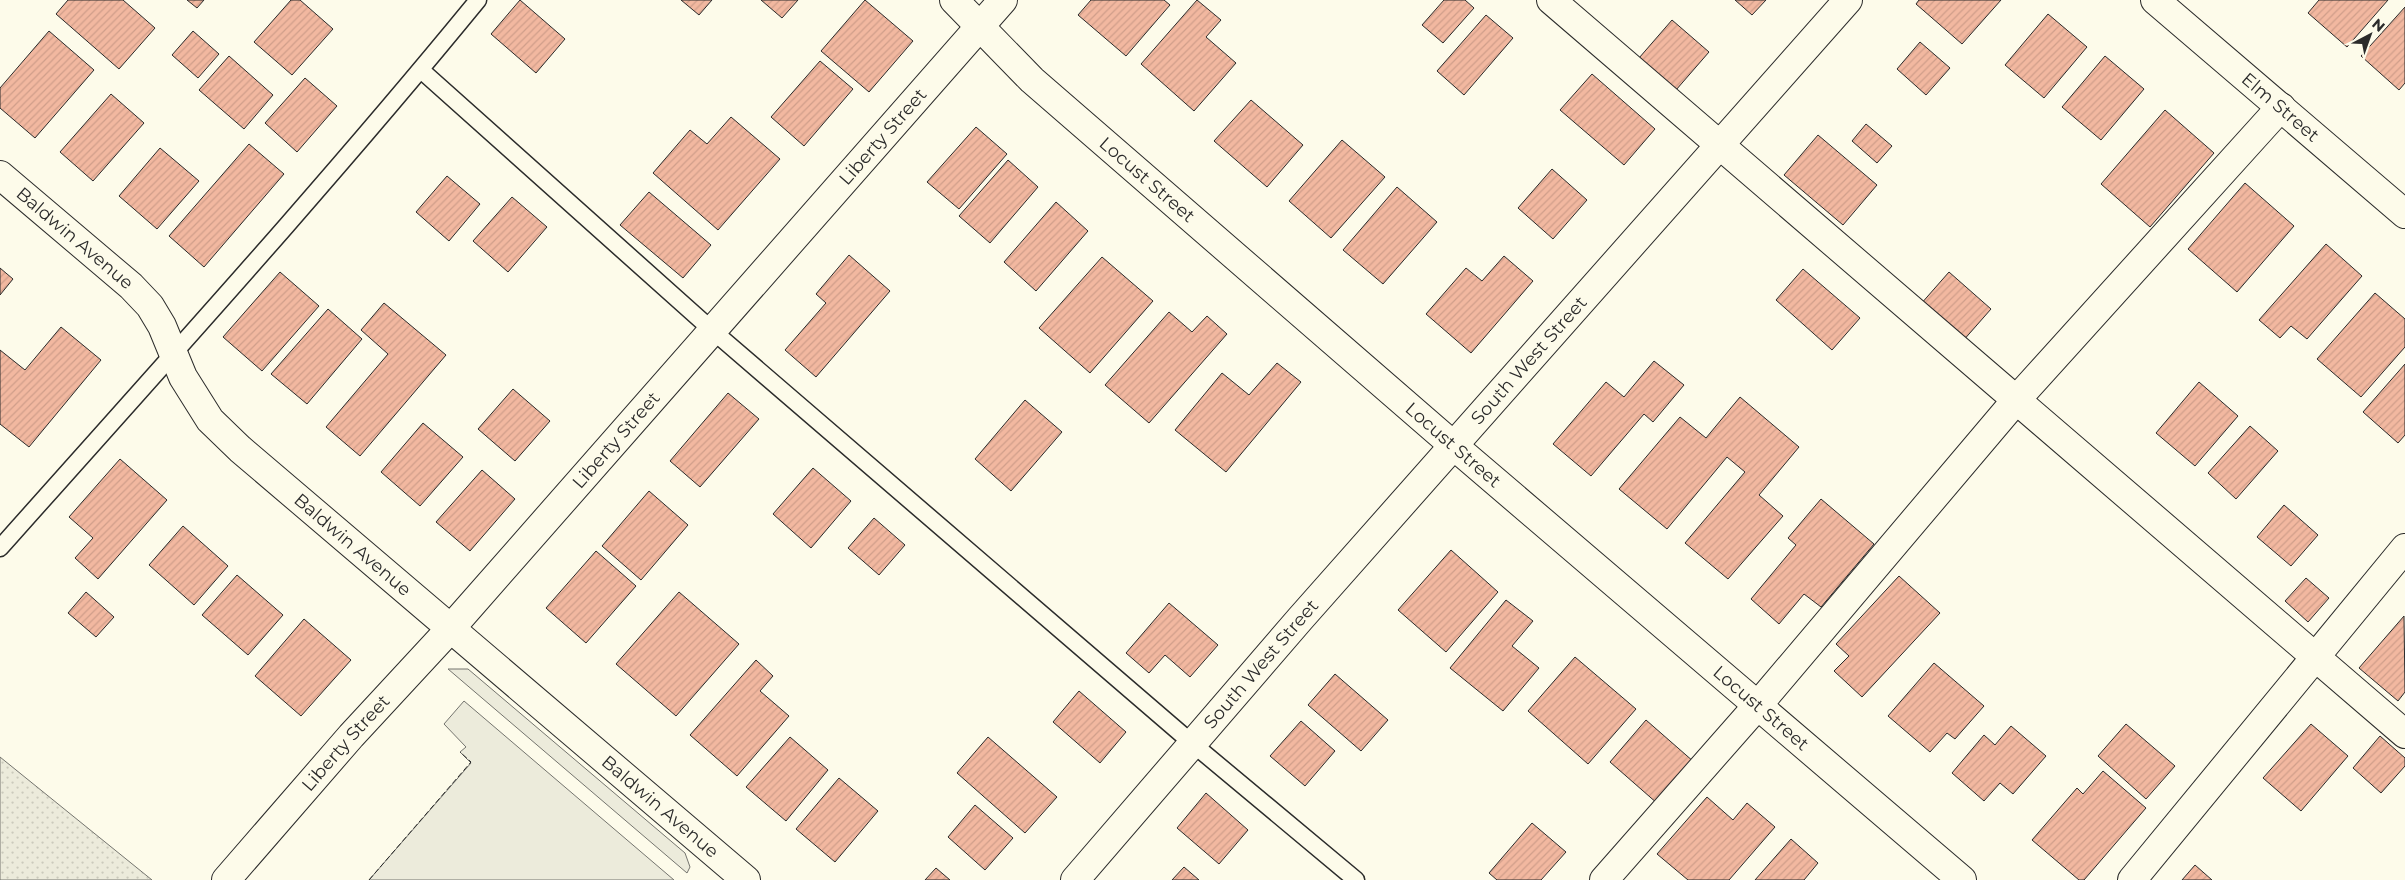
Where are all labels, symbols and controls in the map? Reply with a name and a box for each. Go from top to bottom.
north arrow [2345,10,2395,60]
text: N [2368,15,2389,36]
street label: Elm Street [2237,68,2324,147]
street label: Liberty Street [834,84,931,190]
street label: Locust Street [1095,132,1199,227]
street label: Baldwin Avenue [12,183,138,294]
street label: South West Street [1466,292,1591,429]
street label: Liberty Street [568,387,665,493]
street label: Locust Street [1401,398,1505,492]
street label: Baldwin Avenue [289,489,416,601]
street label: South West Street [1199,595,1323,733]
street label: Locust Street [1708,661,1813,755]
street label: Liberty Street [297,690,394,796]
street label: Baldwin Avenue [597,751,723,863]

